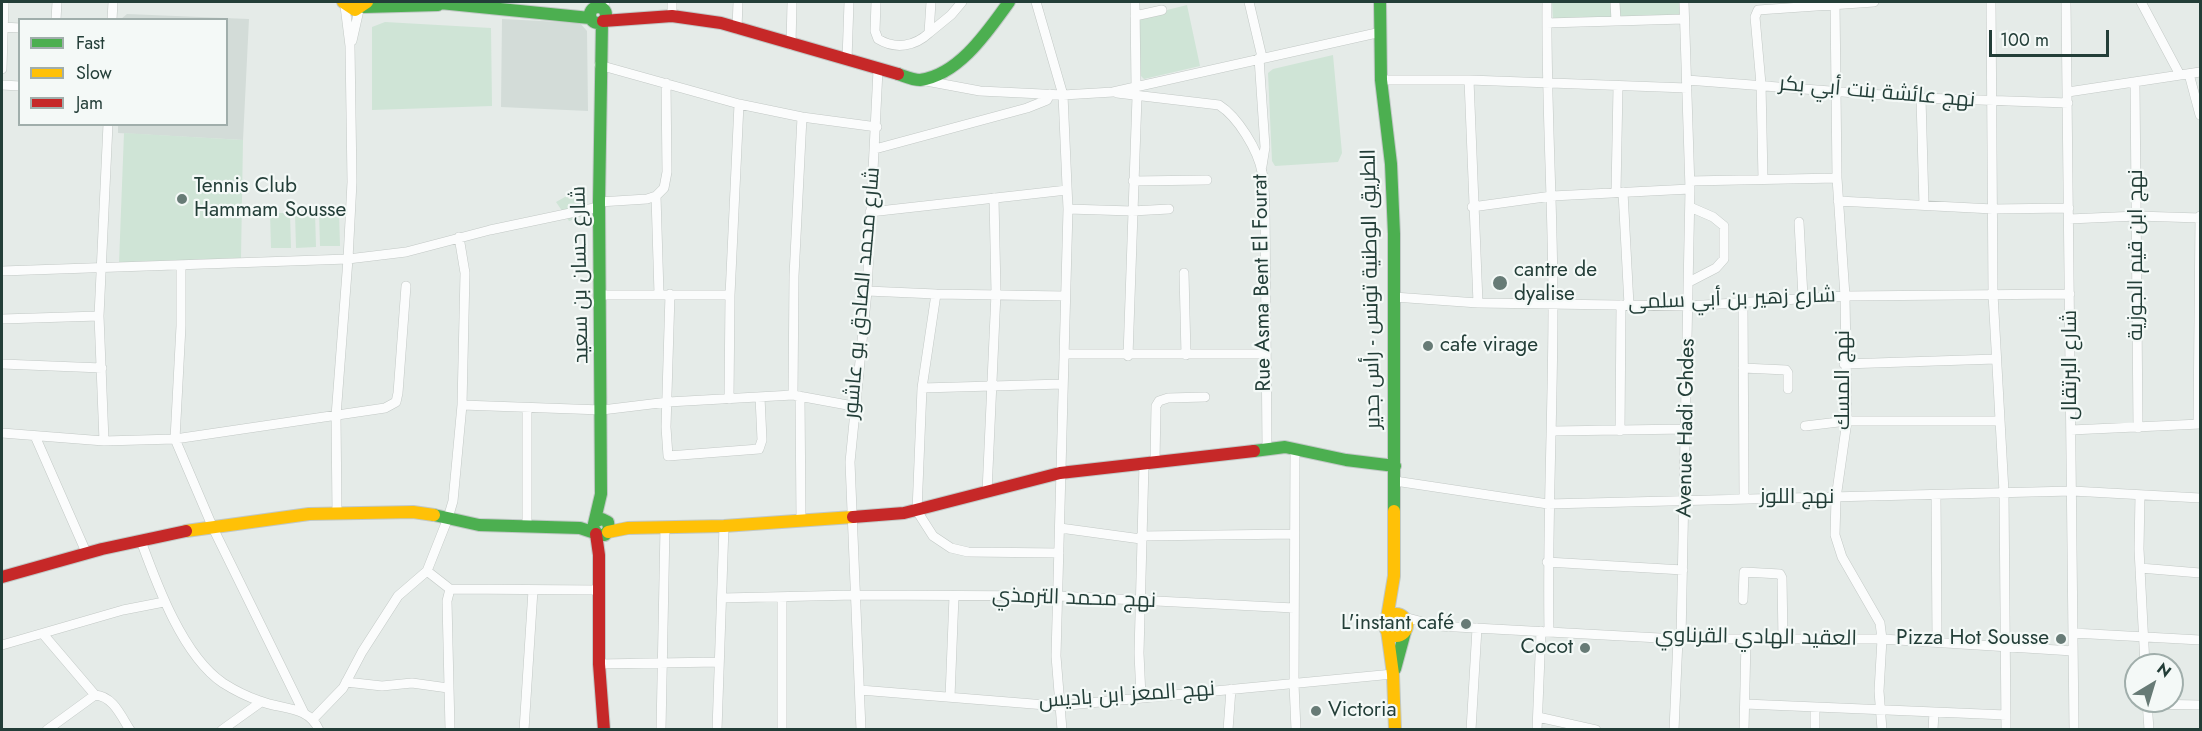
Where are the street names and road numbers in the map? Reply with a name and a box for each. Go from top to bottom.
street label: نهج عائشة بنت أبي بكر [1778,72,1976,114]
street label: الطريق الوطنية تونس - رأس جدير [1357,149,1387,429]
street label: شارع محمد الصادق بو عاشور [839,166,887,420]
street label: نهج ابن قيم الجوزية [2124,169,2150,341]
street label: Rue Asma Bent El Fourat [1249,174,1277,392]
street label: شارع حسان بن سعيد [567,186,595,364]
street label: شارع زهير بن أبي سلمى [1628,284,1836,316]
street label: شارع البرتقال [2058,310,2084,420]
street label: نهج المسك [1831,330,1857,430]
street label: Avenue Hadi Ghdes [1673,338,1701,518]
street label: نهج اللوز [1760,485,1834,511]
street label: نهج محمد الترمذي [991,584,1157,614]
street label: العقيد الهادي القرناوي [1655,624,1857,652]
street label: نهج المعز ابن باديس [1038,677,1216,715]

